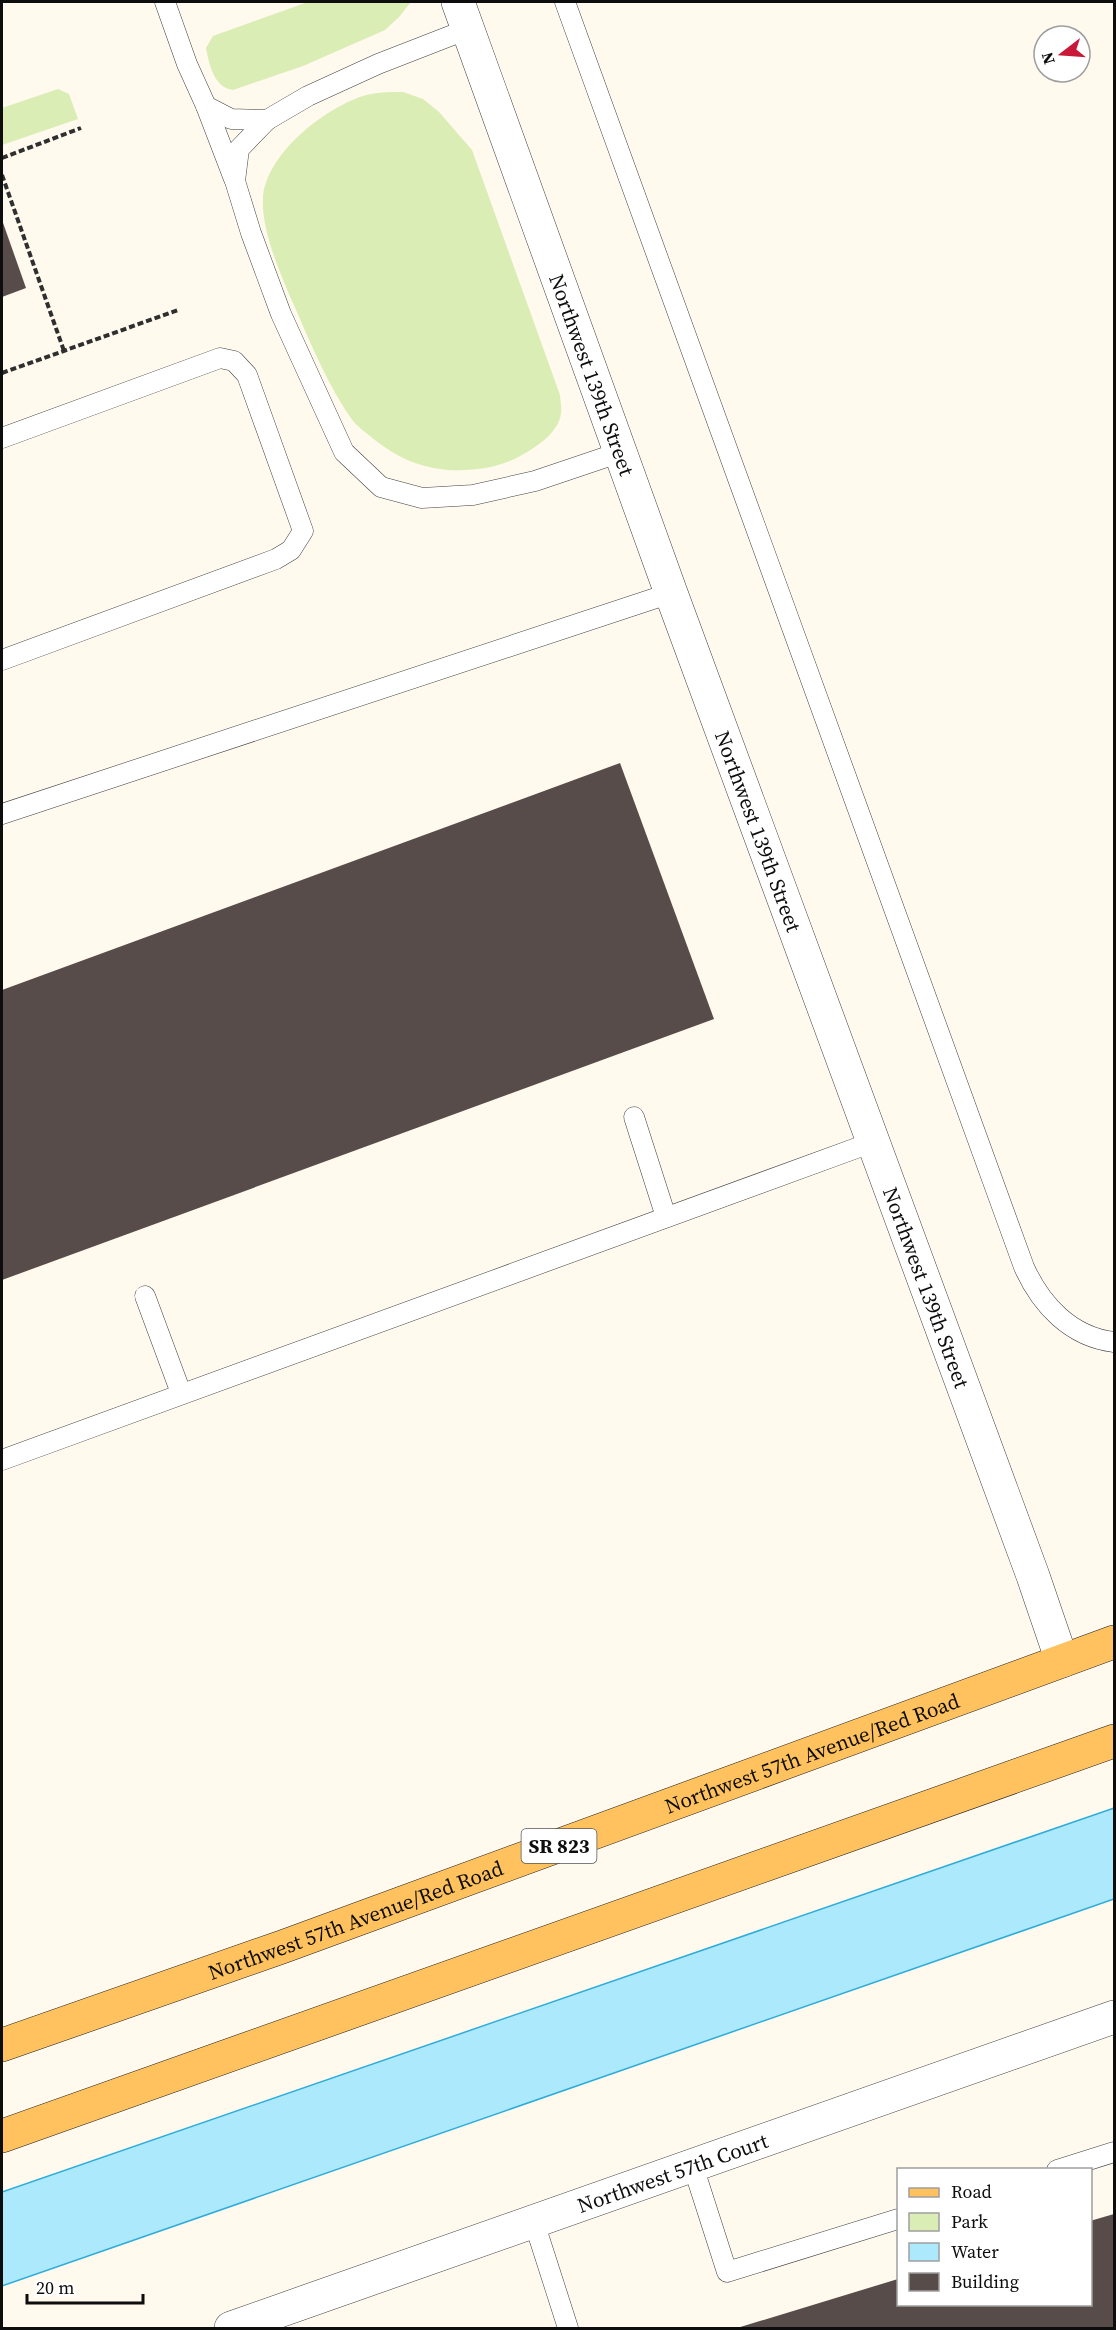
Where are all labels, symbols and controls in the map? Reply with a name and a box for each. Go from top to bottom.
north arrow [1032,24,1092,84]
text: N [1035,49,1060,67]
street label: Northwest 139th Street [543,270,642,479]
street label: Northwest 139th Street [708,727,809,936]
street label: Northwest 139th Street [876,1183,977,1392]
street label: Northwest 57th Avenue/Red Road [661,1685,963,1820]
road number: SR 823 [522,1829,596,1863]
street label: Northwest 57th Avenue/Red Road [204,1853,507,1986]
street label: Northwest 57th Court [573,2126,772,2219]
legend [897,2168,1092,2306]
text: Road [951,2179,992,2204]
text: Park [951,2209,988,2234]
text: Water [951,2239,999,2264]
scale bar [27,2267,142,2305]
text: Building [951,2269,1019,2294]
text: 20 m [36,2275,74,2300]

